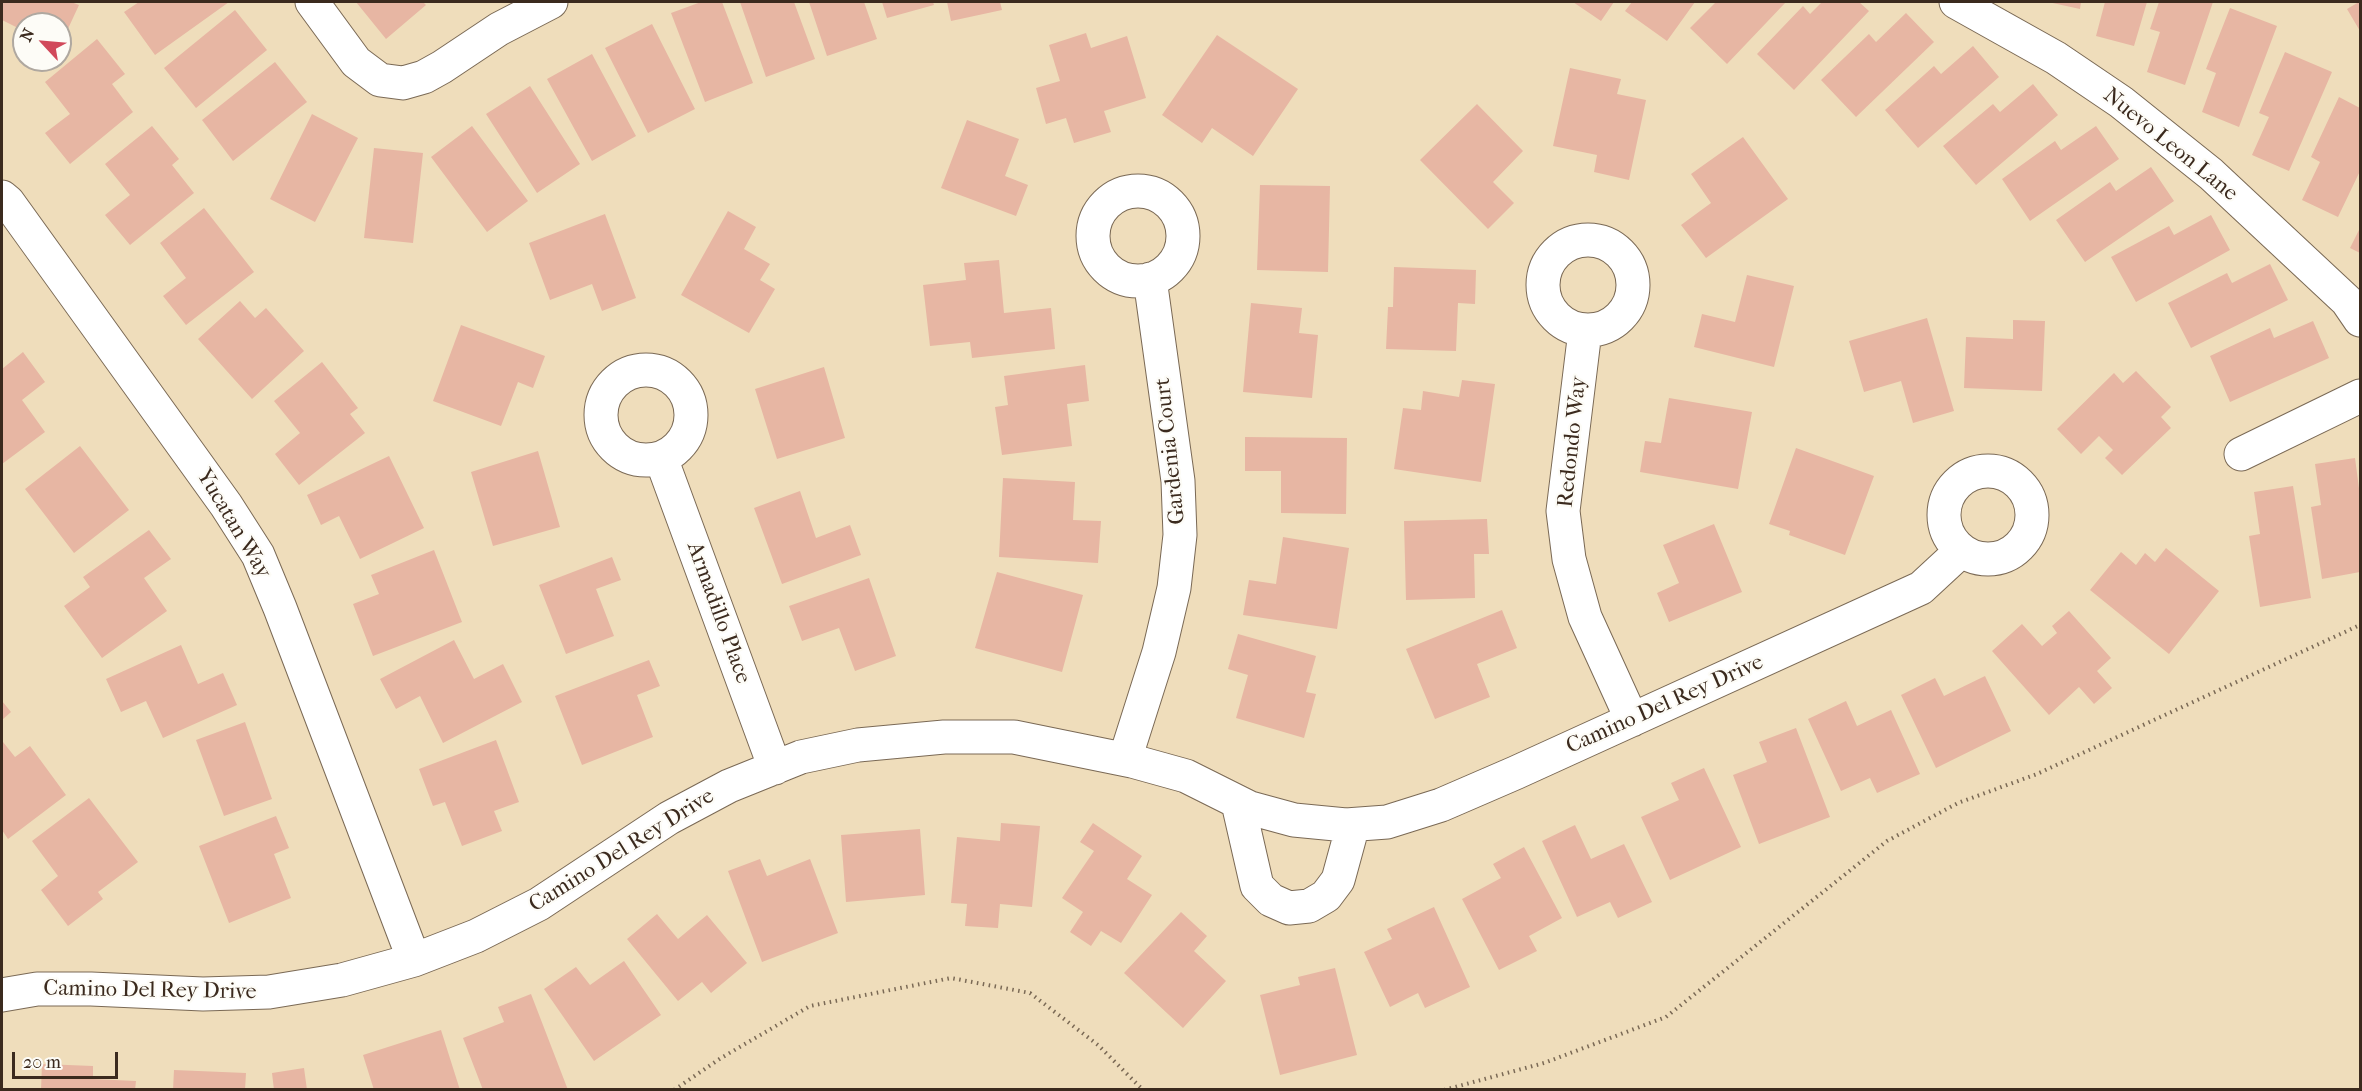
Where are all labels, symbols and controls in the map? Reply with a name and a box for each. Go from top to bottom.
north arrow [12,12,72,72]
text: N [16,25,38,44]
street label: Nuevo Leon Lane [2097,83,2243,207]
street label: Redondo Way [1553,375,1593,509]
street label: Gardenia Court [1150,376,1192,526]
street label: Yucatan Way [190,465,276,583]
street label: Armadillo Place [680,539,756,687]
street label: Camino Del Rey Drive [1562,650,1768,760]
street label: Camino Del Rey Drive [525,783,719,919]
street label: Camino Del Rey Drive [43,976,257,1006]
scale bar [15,1040,122,1078]
text: 20 m [23,1052,61,1073]

